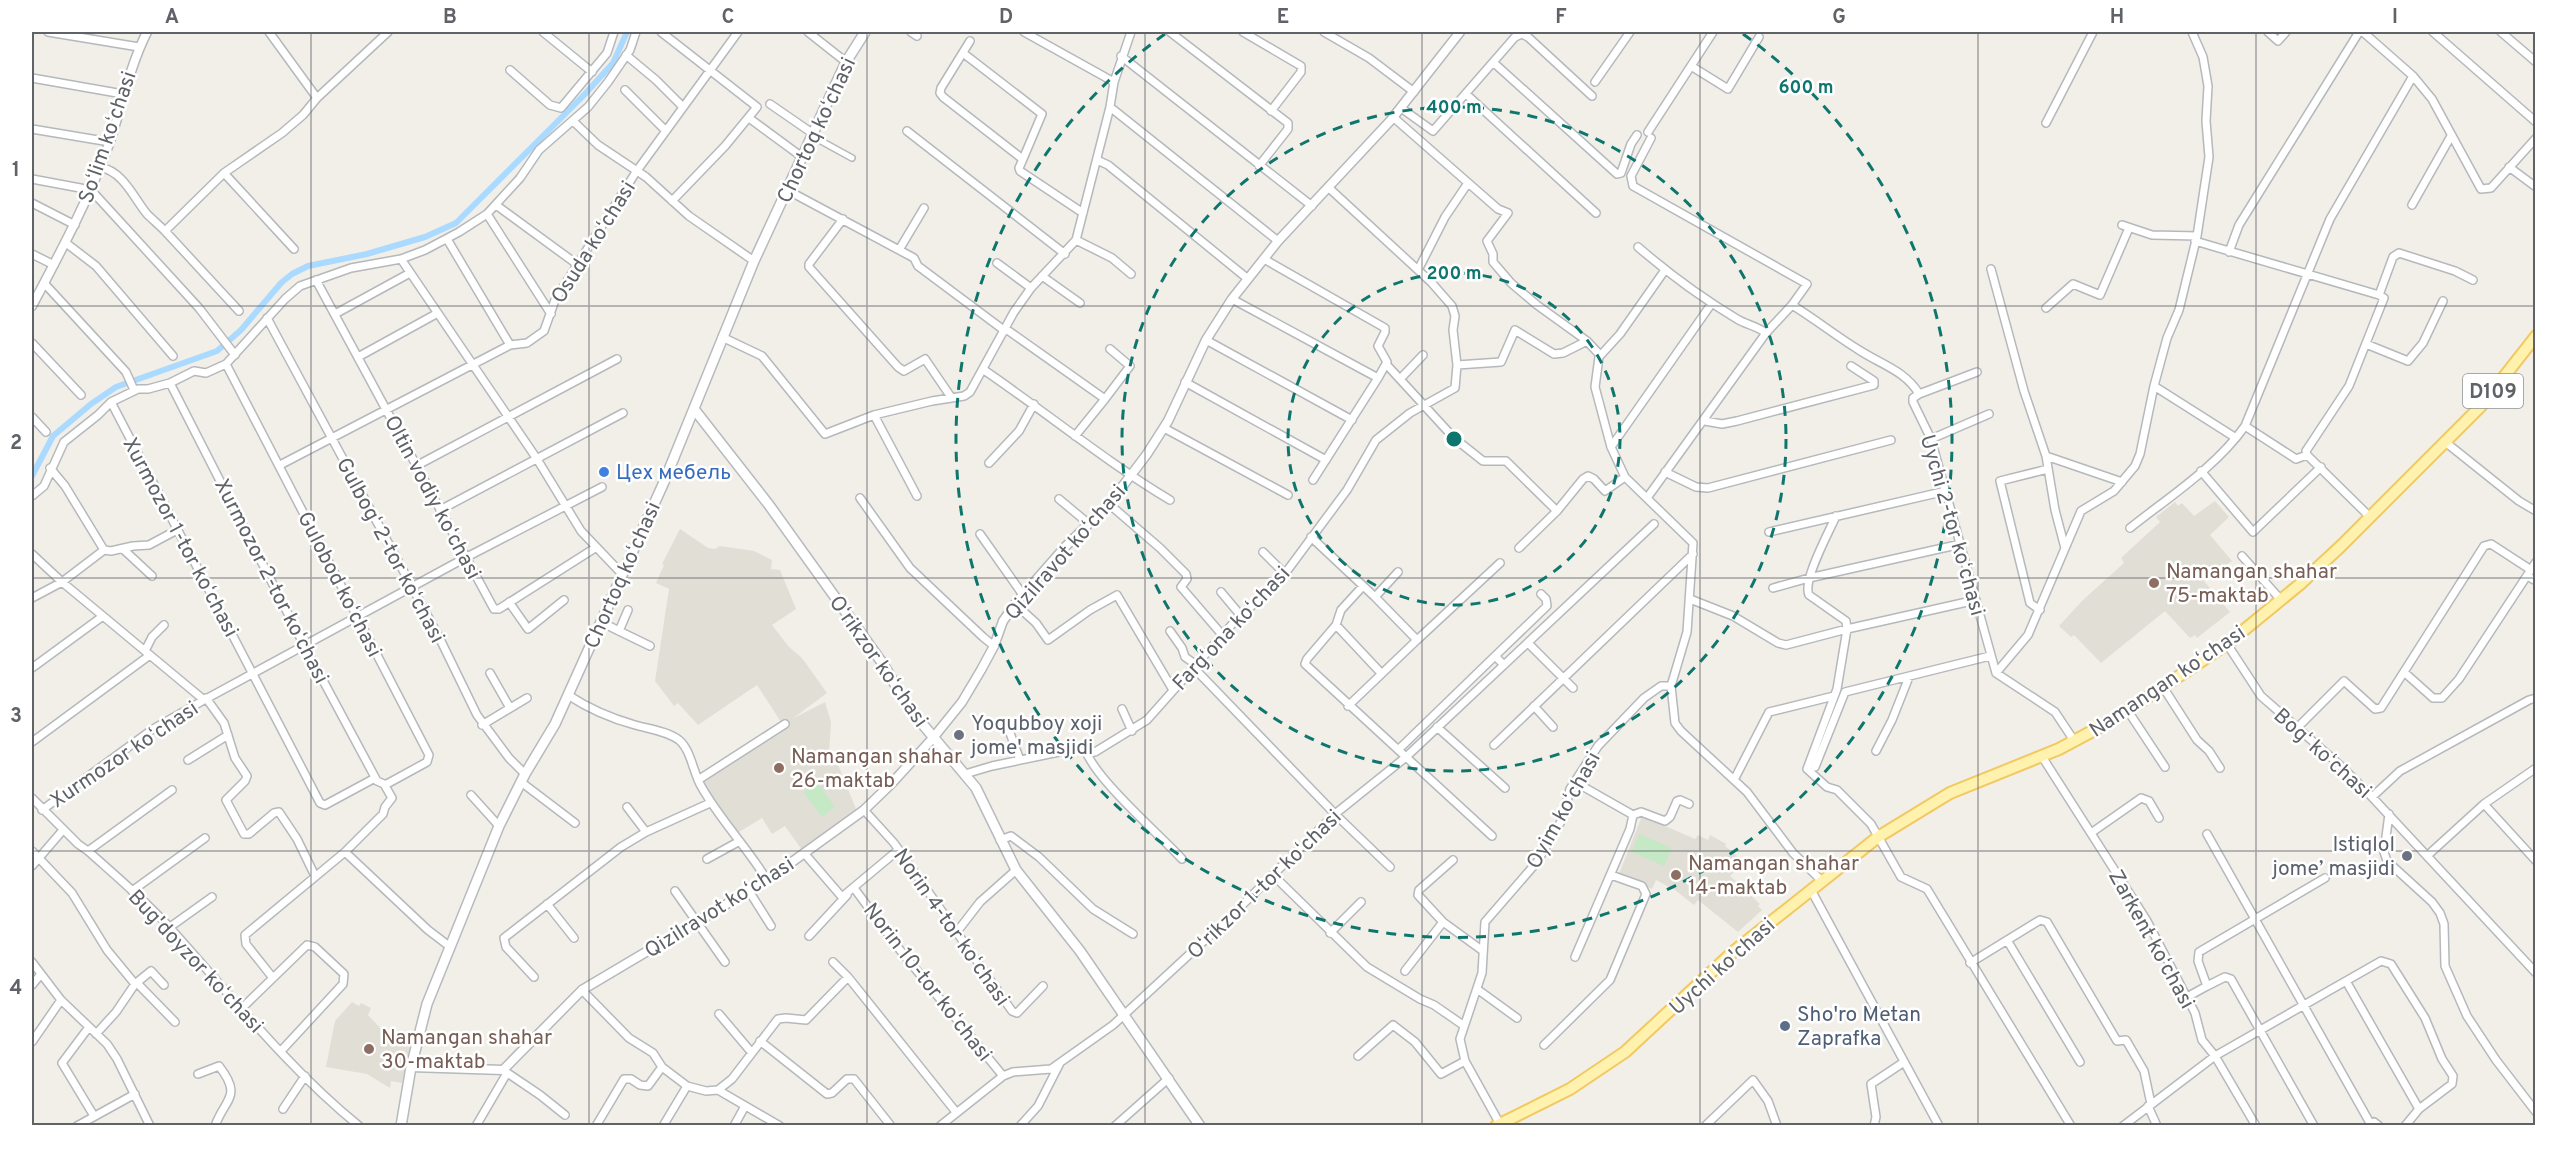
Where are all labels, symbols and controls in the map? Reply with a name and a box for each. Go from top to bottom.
text: A [165,5,179,31]
text: B [443,5,457,31]
text: C [722,5,734,31]
text: D [999,5,1013,31]
text: E [1277,5,1289,31]
text: F [1555,5,1567,31]
text: G [1832,5,1846,31]
text: H [2110,5,2124,31]
text: I [2392,5,2398,31]
street label: Chortoq koʻchasi [772,53,863,208]
street label: Soʻlim koʻchasi [73,68,144,207]
text: 600 m [1778,77,1834,100]
text: 400 m [1426,97,1482,120]
text: 1 [12,158,20,184]
street label: Osuda koʻchasi [546,176,643,309]
text: 200 m [1426,263,1482,286]
road number: D109 [2463,374,2523,408]
street label: Oltin vodiy koʻchasi [377,411,486,584]
centre of rings [1444,429,1464,449]
text: 2 [10,431,22,457]
street label: Uychi 2-tor koʻchasi [1913,432,1990,619]
street label: Xurmozor 1-tor koʻchasi [116,433,244,642]
street label: Gulbogʻ 2-tor koʻchasi [329,453,450,648]
place label: Цех мебель [616,460,731,487]
marker: Цех мебель [597,465,611,479]
street label: Xurmozor 2-tor koʻchasi [207,475,334,689]
street label: Qizilravot koʻchasi [1000,479,1133,627]
street label: Chortoq koʻchasi [579,498,668,653]
street label: Gulobod koʻchasi [290,507,387,662]
place label: Namangan shahar 75-maktab [2166,559,2337,610]
street label: Fargʻona koʻchasi [1167,561,1297,697]
marker: Namangan shahar 75-maktab [2147,576,2161,590]
street label: Oʻrikzor koʻchasi [822,591,933,733]
street label: Namangan koʻchasi [2085,620,2251,744]
street label: Xurmozor koʻchasi [46,696,204,815]
street label: Bogʻ koʻchasi [2267,703,2377,805]
text: 3 [10,704,22,730]
place label: Yoqubboy xoji jome' masjidi [970,711,1102,762]
marker: Yoqubboy xoji jome' masjidi [952,728,966,742]
place label: Namangan shahar 26-maktab [791,744,962,795]
street label: Oyim koʻchasi [1521,747,1608,874]
marker: Namangan shahar 26-maktab [772,761,786,775]
street label: Oʻrikzor 1-tor koʻchasi [1182,804,1348,966]
place label: Istiqlol jome’ masjidi [2272,832,2395,883]
street label: Norin 4-tor koʻchasi [886,844,1015,1012]
marker: Istiqlol jome’ masjidi [2400,849,2414,863]
street label: Qizilravot koʻchasi [640,851,800,965]
place label: Namangan shahar 14-maktab [1688,851,1859,902]
street label: Zarkent koʻchasi [2101,865,2200,1014]
marker: Namangan shahar 14-maktab [1669,868,1683,882]
street label: Bug'doyzor koʻchasi [121,885,268,1040]
street label: Norin 10-tor koʻchasi [856,898,997,1068]
street label: Uychi ko'chasi [1664,912,1782,1022]
text: 4 [10,976,22,1002]
place label: Sho'ro Metan Zaprafka [1797,1002,1921,1053]
marker: Sho'ro Metan Zaprafka [1778,1019,1792,1033]
place label: Namangan shahar 30-maktab [381,1025,552,1076]
marker: Namangan shahar 30-maktab [362,1042,376,1056]

